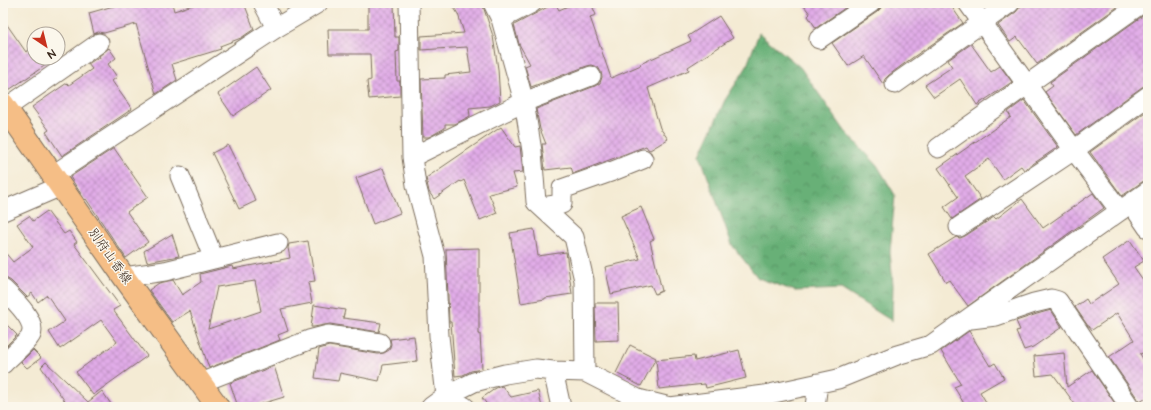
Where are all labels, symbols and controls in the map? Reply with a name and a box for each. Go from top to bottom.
north arrow [26,26,66,66]
text: N [44,46,59,62]
street label: 別府山香線 [84,224,137,289]

